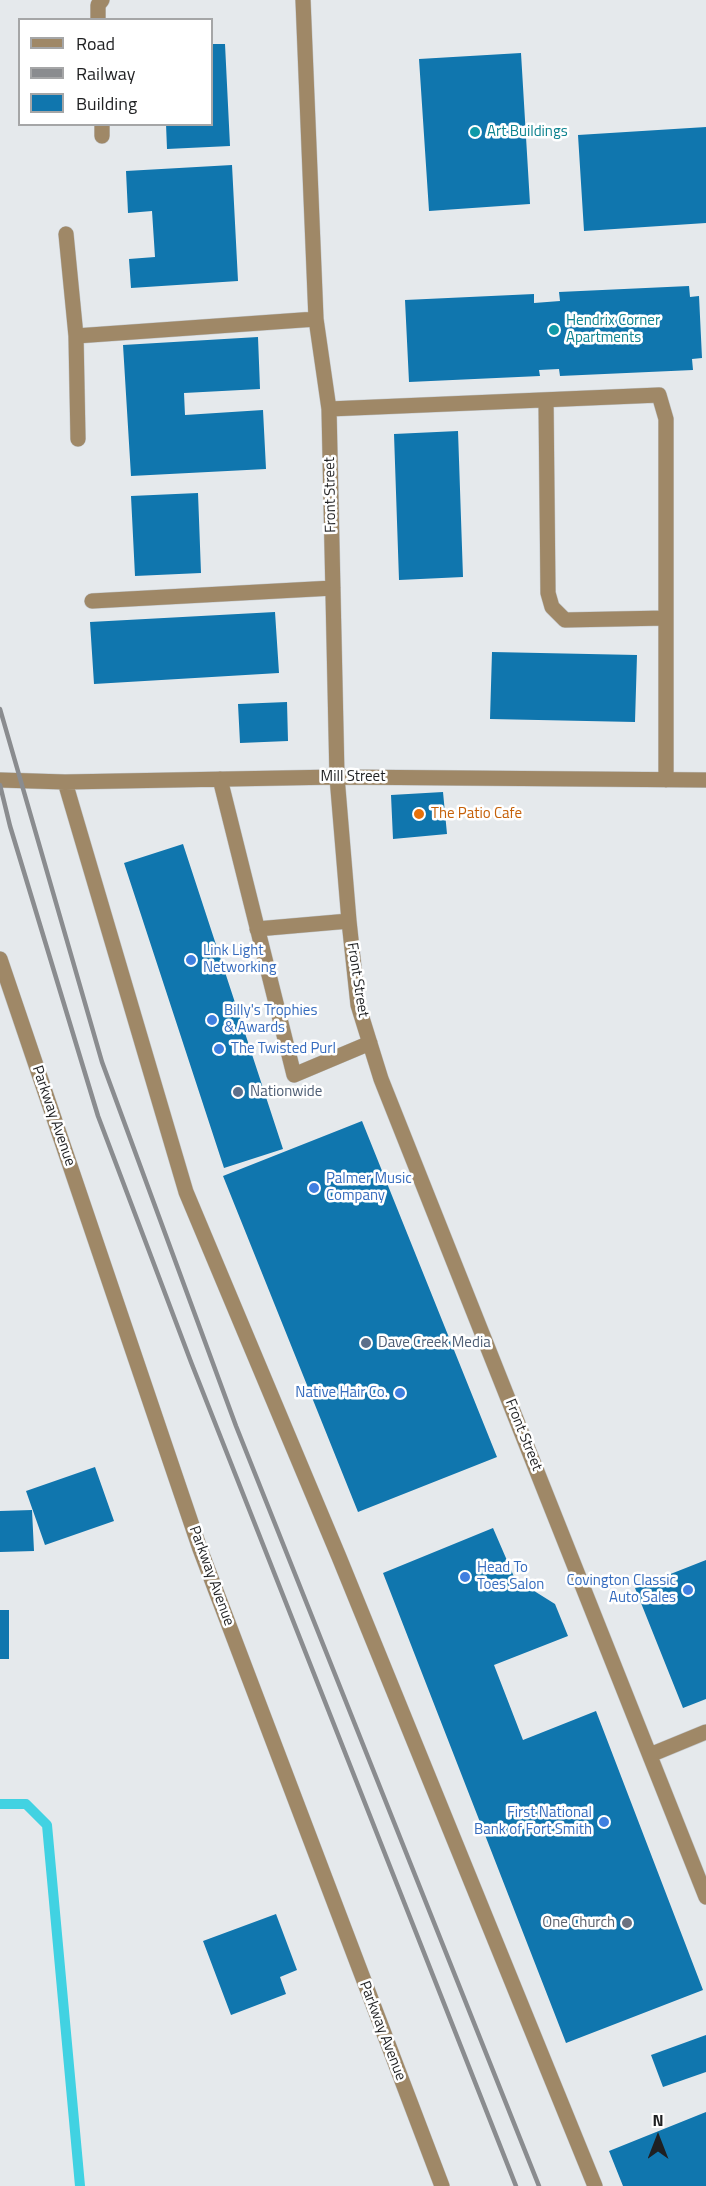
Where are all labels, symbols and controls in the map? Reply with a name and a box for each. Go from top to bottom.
legend [18,18,213,126]
text: Road [76,30,115,57]
text: Railway [76,60,135,87]
text: Building [76,90,137,117]
place label: Art Buildings [487,123,568,141]
marker: Art Buildings [468,125,482,139]
place label: Hendrix Corner Apartments [566,312,660,347]
marker: Hendrix Corner Apartments [547,323,561,337]
street label: Front Street [321,457,341,533]
street label: Mill Street [321,768,385,786]
place label: The Patio Cafe [431,805,522,823]
marker: The Patio Cafe [412,807,426,821]
street label: Front Street [342,941,372,1019]
place label: Link Light Networking [203,942,277,977]
marker: Link Light Networking [184,953,198,967]
place label: Billy's Trophies & Awards [224,1002,317,1037]
marker: Billy's Trophies & Awards [205,1013,219,1027]
place label: The Twisted Purl [231,1040,336,1058]
marker: The Twisted Purl [212,1042,226,1056]
street label: Parkway Avenue [27,1063,79,1169]
place label: Nationwide [250,1083,322,1101]
marker: Nationwide [231,1085,245,1099]
place label: Palmer Music Company [326,1170,412,1205]
marker: Palmer Music Company [307,1181,321,1195]
place label: Dave Creek Media [378,1334,491,1352]
marker: Dave Creek Media [359,1336,373,1350]
place label: Native Hair Co. [295,1384,388,1402]
marker: Native Hair Co. [393,1386,407,1400]
street label: Front Street [500,1396,546,1474]
street label: Parkway Avenue [185,1524,237,1628]
place label: Head To Toes Salon [477,1559,544,1594]
marker: Head To Toes Salon [458,1570,472,1584]
place label: Covington Classic Auto Sales [566,1572,676,1607]
marker: Covington Classic Auto Sales [681,1583,695,1597]
place label: First National Bank of Fort Smith [474,1804,592,1839]
marker: First National Bank of Fort Smith [597,1815,611,1829]
place label: One Church [542,1914,615,1932]
marker: One Church [620,1916,634,1930]
street label: Parkway Avenue [355,1979,409,2083]
north arrow [628,2108,688,2168]
text: N [652,2108,664,2132]

